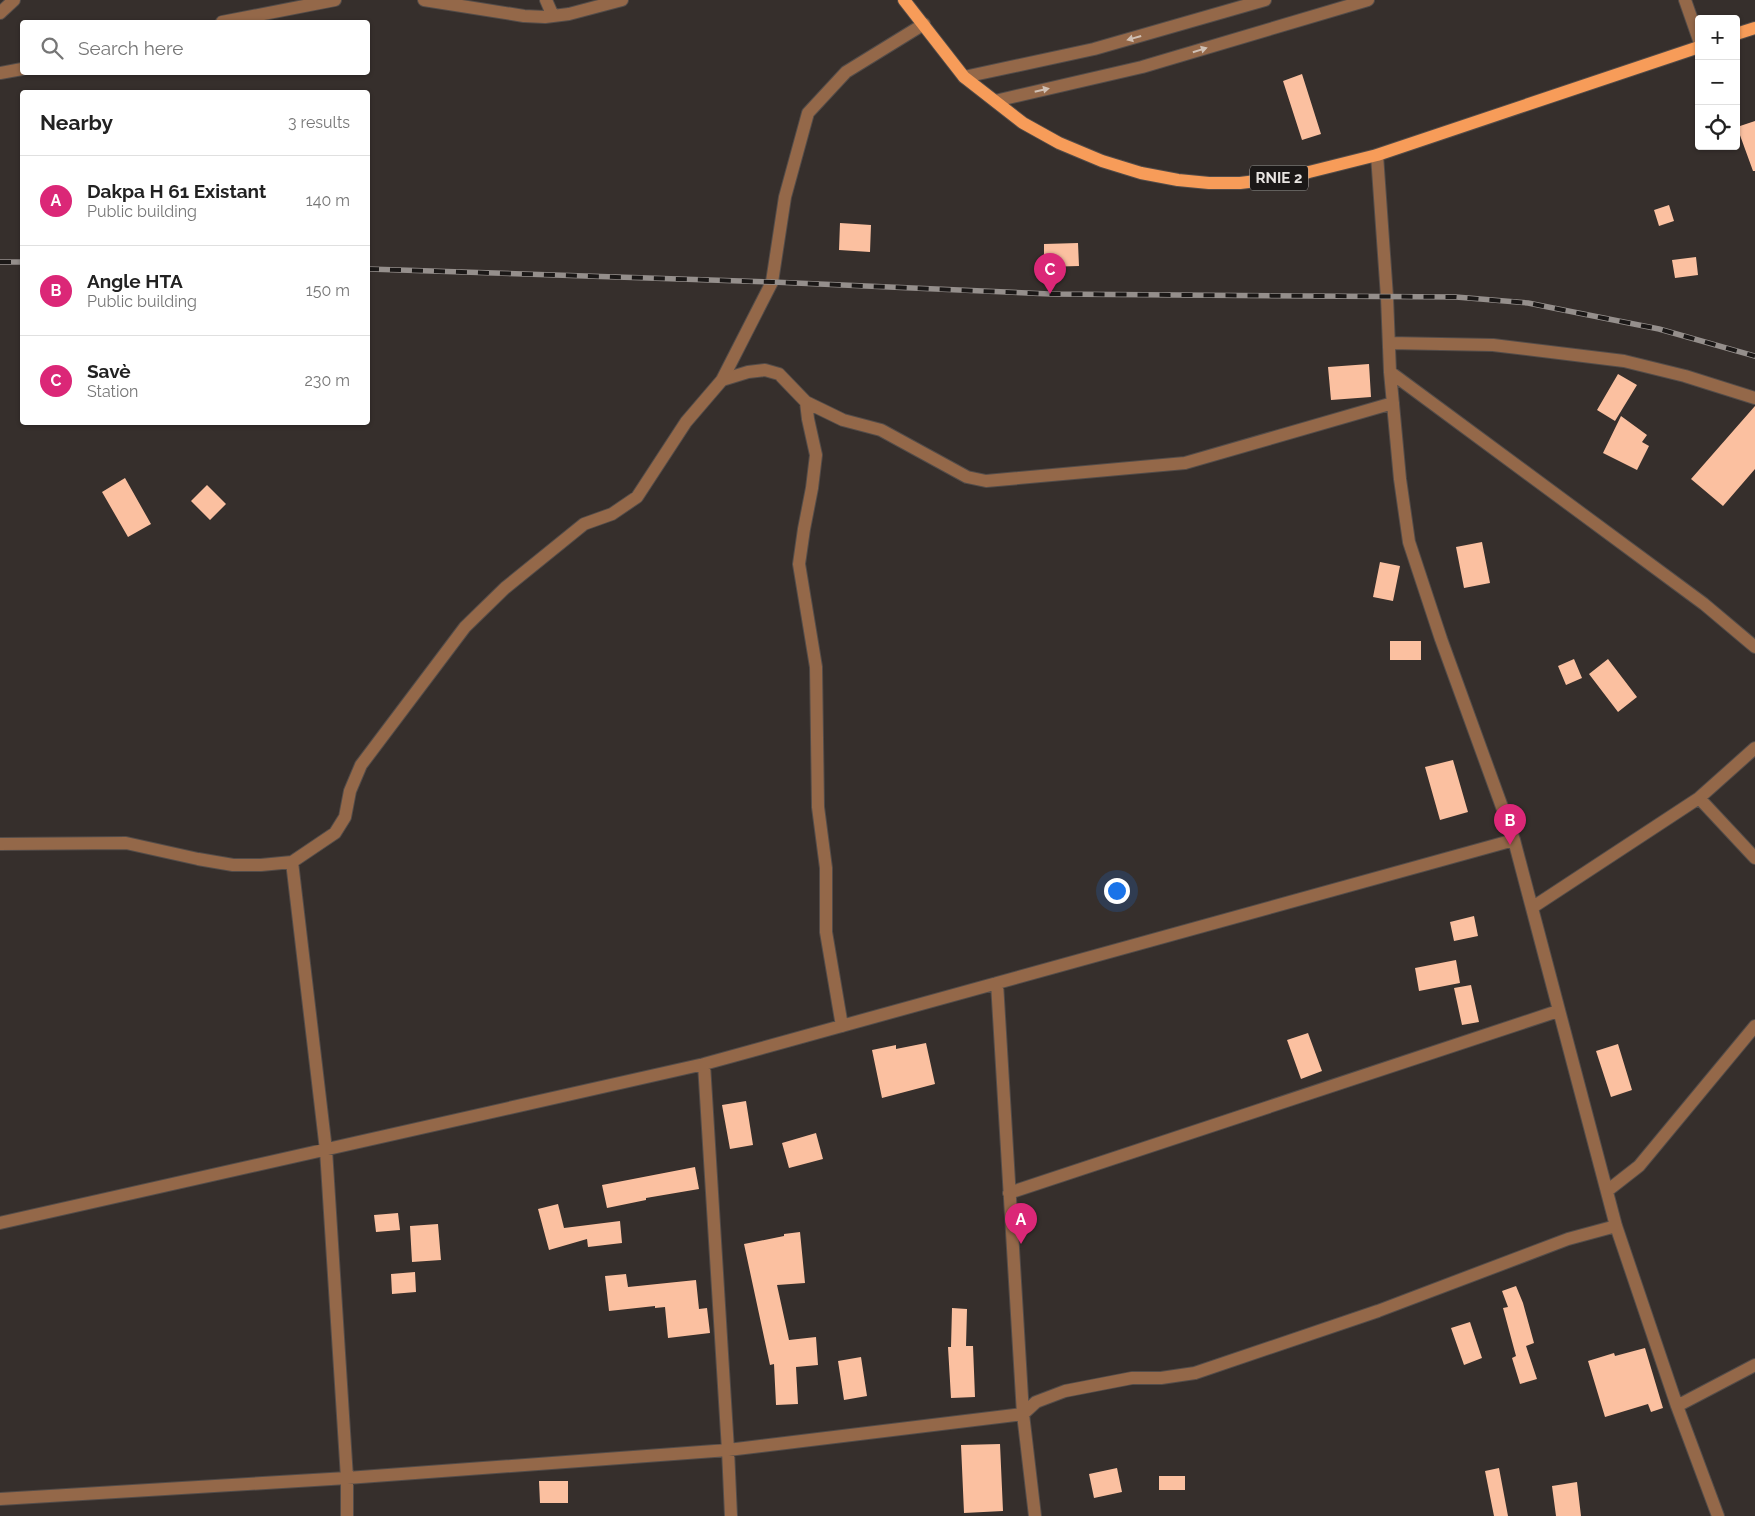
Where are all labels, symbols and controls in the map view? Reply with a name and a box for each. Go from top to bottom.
map controls [1695,15,1740,150]
button: + [1695,15,1740,60]
search box [20,20,370,75]
icon: search [38,34,66,62]
one-way arrow [1127,34,1142,42]
text: Search here [78,37,184,59]
one-way arrow [1192,46,1207,54]
button: − [1695,60,1740,105]
one-way arrow [1035,86,1051,94]
button: locate [1695,105,1740,150]
text: Nearby [40,110,113,135]
text: 3 results [288,113,350,132]
road number: RNIE 2 [1250,166,1308,190]
text: Dakpa H 61 Existant [87,180,266,202]
text: A [51,191,61,210]
text: 140 m [306,191,350,210]
text: Public building [87,202,197,221]
pin: C [1034,253,1066,294]
text: Angle HTA [87,270,183,292]
text: B [51,281,61,300]
text: 150 m [306,281,350,300]
text: Public building [87,292,197,311]
text: Savè [87,360,131,382]
text: C [51,371,61,390]
text: 230 m [305,371,350,390]
text: Station [87,382,138,401]
pin: B [1494,804,1526,845]
your location [1104,878,1130,904]
pin: A [1005,1203,1037,1244]

